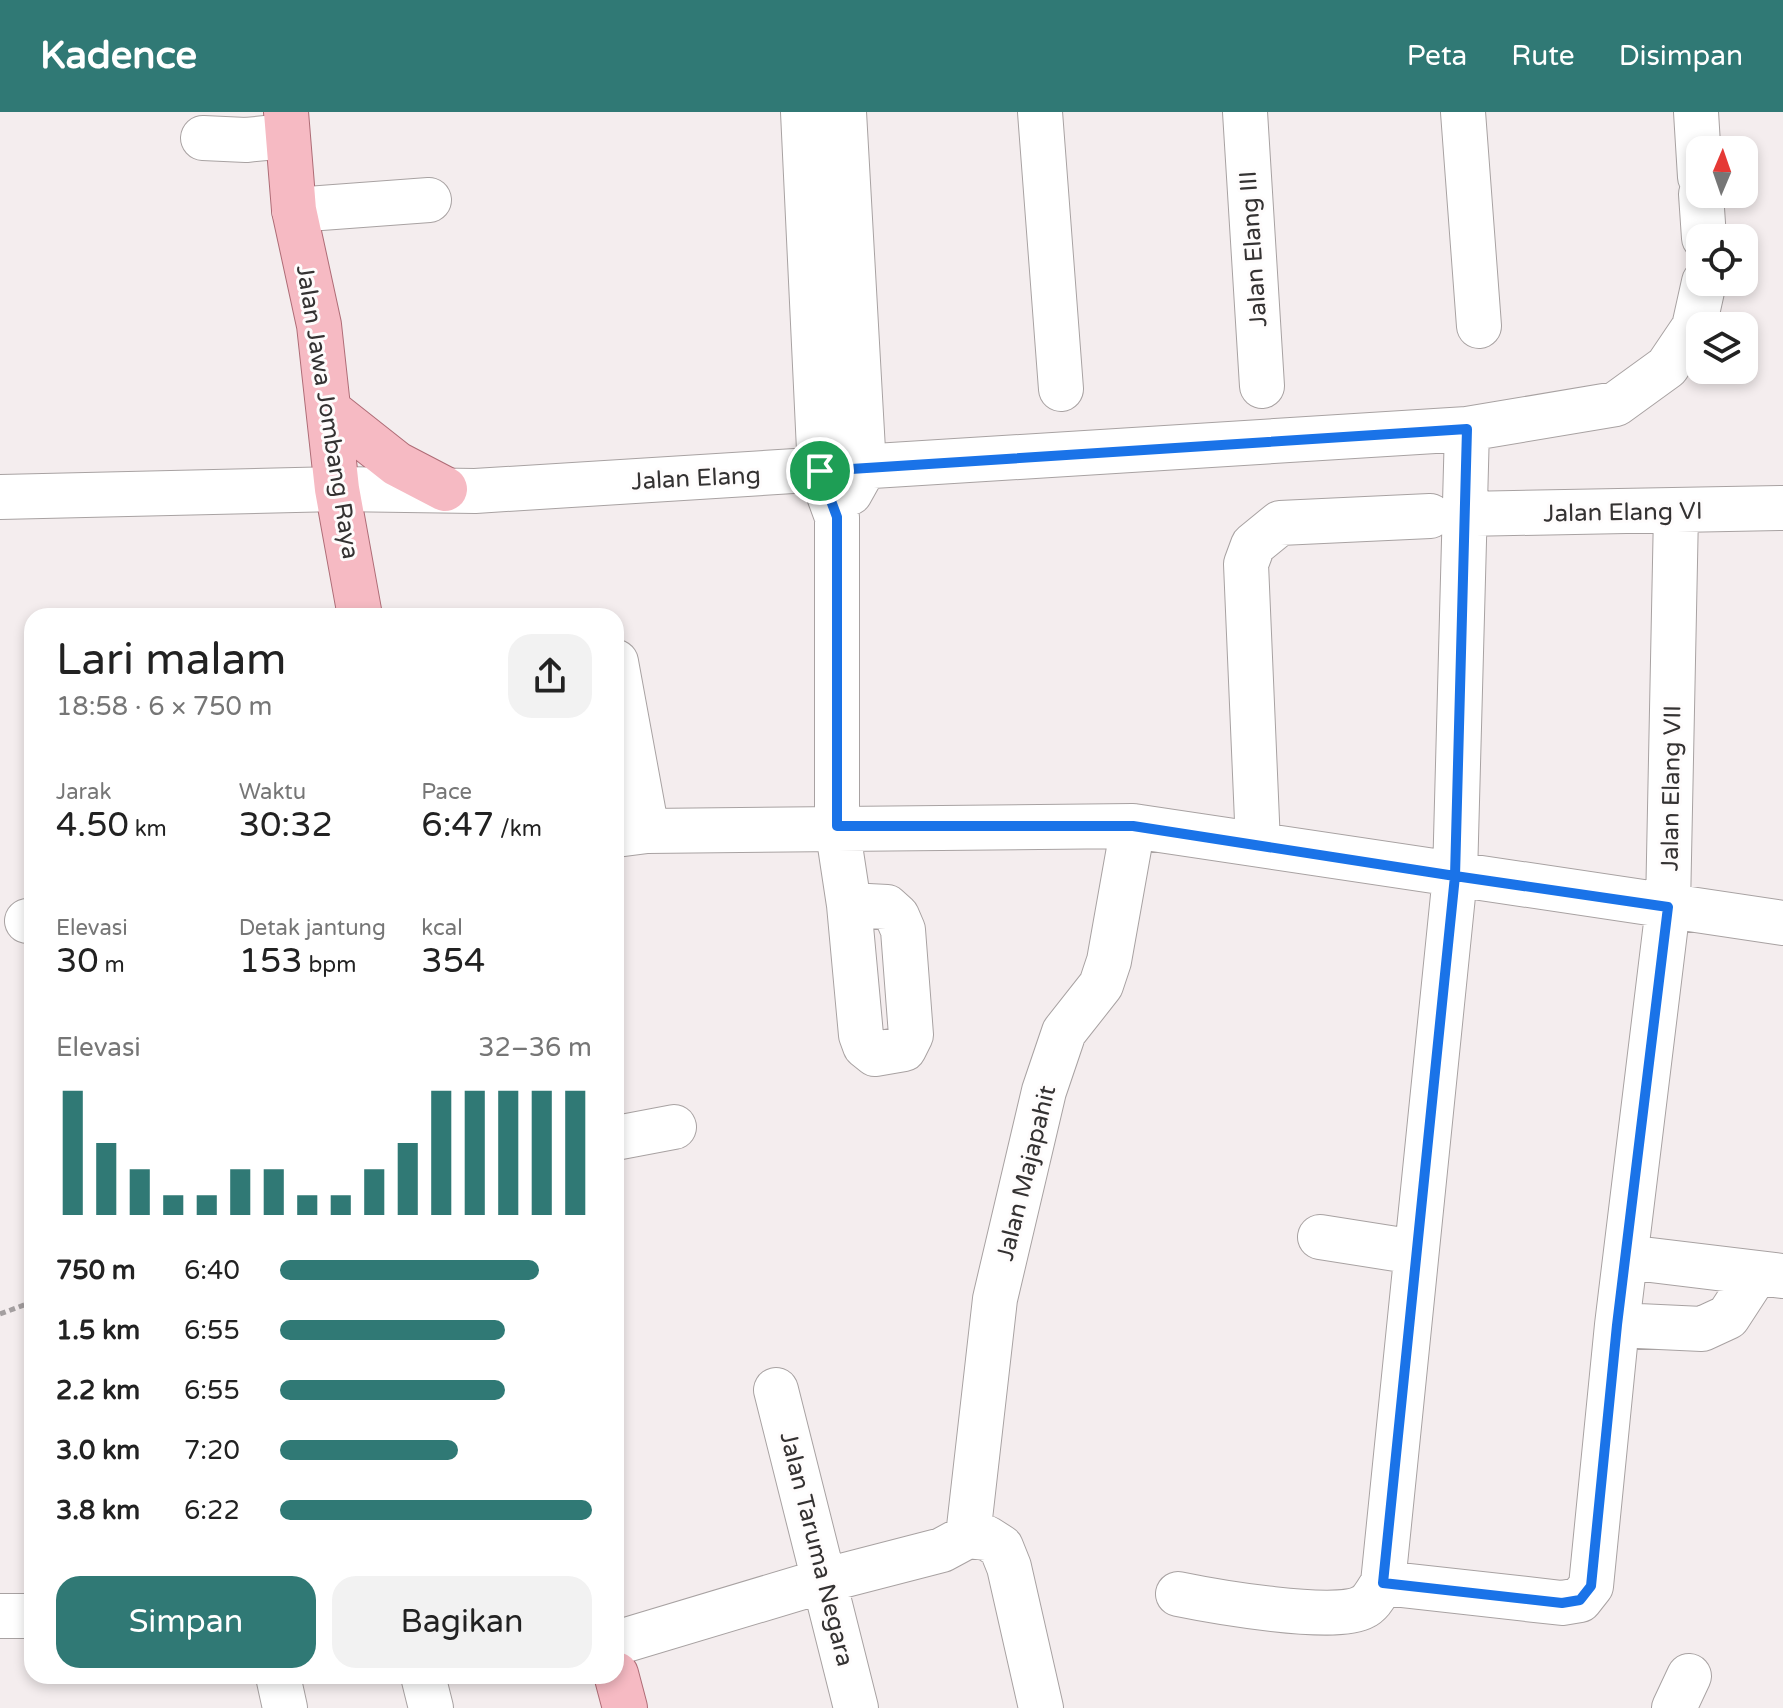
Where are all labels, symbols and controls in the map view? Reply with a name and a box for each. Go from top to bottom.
text: Kadence [40,33,197,79]
text: Peta [1407,39,1467,73]
text: Rute [1511,39,1575,73]
text: Disimpan [1619,39,1743,73]
north arrow [1686,136,1758,208]
map controls [1686,136,1758,384]
street label: Jalan Elang III [1234,170,1273,328]
button: locate [1686,224,1758,296]
street label: Jalan Jawa Jombang Raya [290,263,365,561]
button: layers [1686,312,1758,384]
pin [786,437,854,505]
icon: arrive [798,449,842,493]
street label: Jalan Elang [631,461,761,496]
street label: Jalan Elang VI [1543,497,1703,528]
text: Lari malam [56,634,287,687]
button: share [508,634,592,718]
text: 18:58 · 6 × 750 m [56,691,272,722]
street label: Jalan Elang VII [1656,705,1687,871]
text: Jarak [56,779,111,805]
text: Waktu [239,779,306,805]
text: Pace [421,779,472,805]
text: 4.50 [56,805,129,846]
text: 30:32 [239,805,333,846]
text: 6:47 [421,805,494,846]
text: km [129,816,167,842]
text: /km [494,816,542,842]
text: Elevasi [56,915,128,941]
text: Detak jantung [239,915,386,941]
text: kcal [421,915,463,941]
text: 30 [56,941,99,982]
text: 153 [239,941,303,982]
text: 354 [421,941,485,982]
text: m [99,952,125,978]
text: bpm [303,952,356,978]
text: Elevasi [56,1032,141,1063]
text: 32–36 m [478,1032,592,1063]
street label: Jalan Majapahit [991,1082,1062,1264]
text: 750 m [56,1255,136,1286]
text: 6:40 [184,1255,240,1286]
text: 1.5 km [56,1315,140,1346]
text: 6:55 [184,1315,240,1346]
text: 2.2 km [56,1375,140,1406]
text: 6:55 [184,1375,240,1406]
street label: Jalan Taruma Negara [773,1429,860,1669]
text: 3.0 km [56,1435,140,1466]
text: 7:20 [184,1435,240,1466]
text: 3.8 km [56,1495,140,1526]
text: 6:22 [184,1495,240,1526]
button: Simpan [56,1576,316,1668]
button: Bagikan [332,1576,592,1668]

